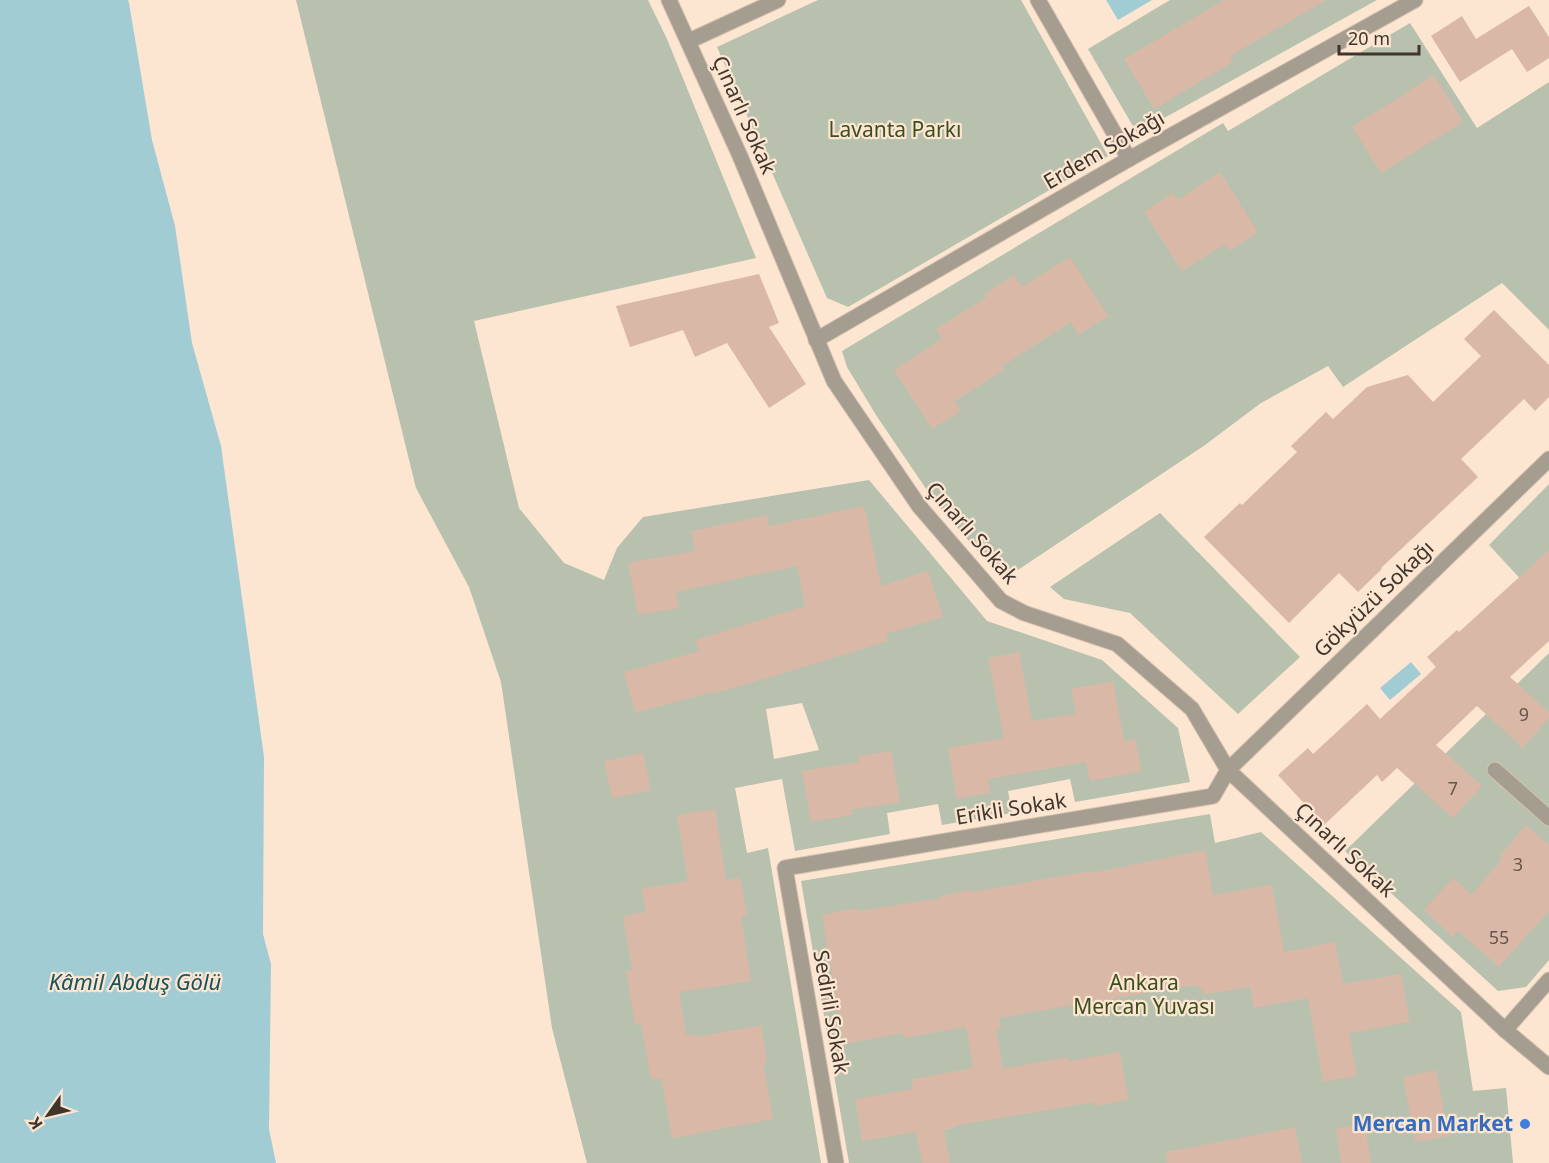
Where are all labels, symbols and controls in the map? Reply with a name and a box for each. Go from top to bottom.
scale bar [1339,18,1418,56]
text: 20 m [1348,26,1390,50]
street label: Çınarlı Sokak [706,51,784,179]
street label: Erdem Sokağı [1038,103,1169,195]
park label: Lavanta Parkı [829,115,961,143]
street label: Çınarlı Sokak [921,475,1025,590]
street label: Gökyüzü Sokağı [1307,534,1439,663]
house number: 9 [1519,702,1529,726]
house number: 7 [1448,776,1458,800]
street label: Erikli Sokak [953,785,1069,831]
street label: Çınarlı Sokak [1290,796,1402,903]
house number: 3 [1513,852,1523,876]
house number: 55 [1489,925,1509,949]
street label: Sedirli Sokak [807,948,857,1077]
water label: Kâmil Abduş Gölü [49,966,222,996]
park label: Ankara Mercan Yuvası [1073,968,1215,1020]
north arrow [18,1085,78,1145]
place label: Mercan Market [1353,1109,1513,1137]
text: K [23,1113,48,1134]
marker: Mercan Market [1518,1117,1532,1131]

